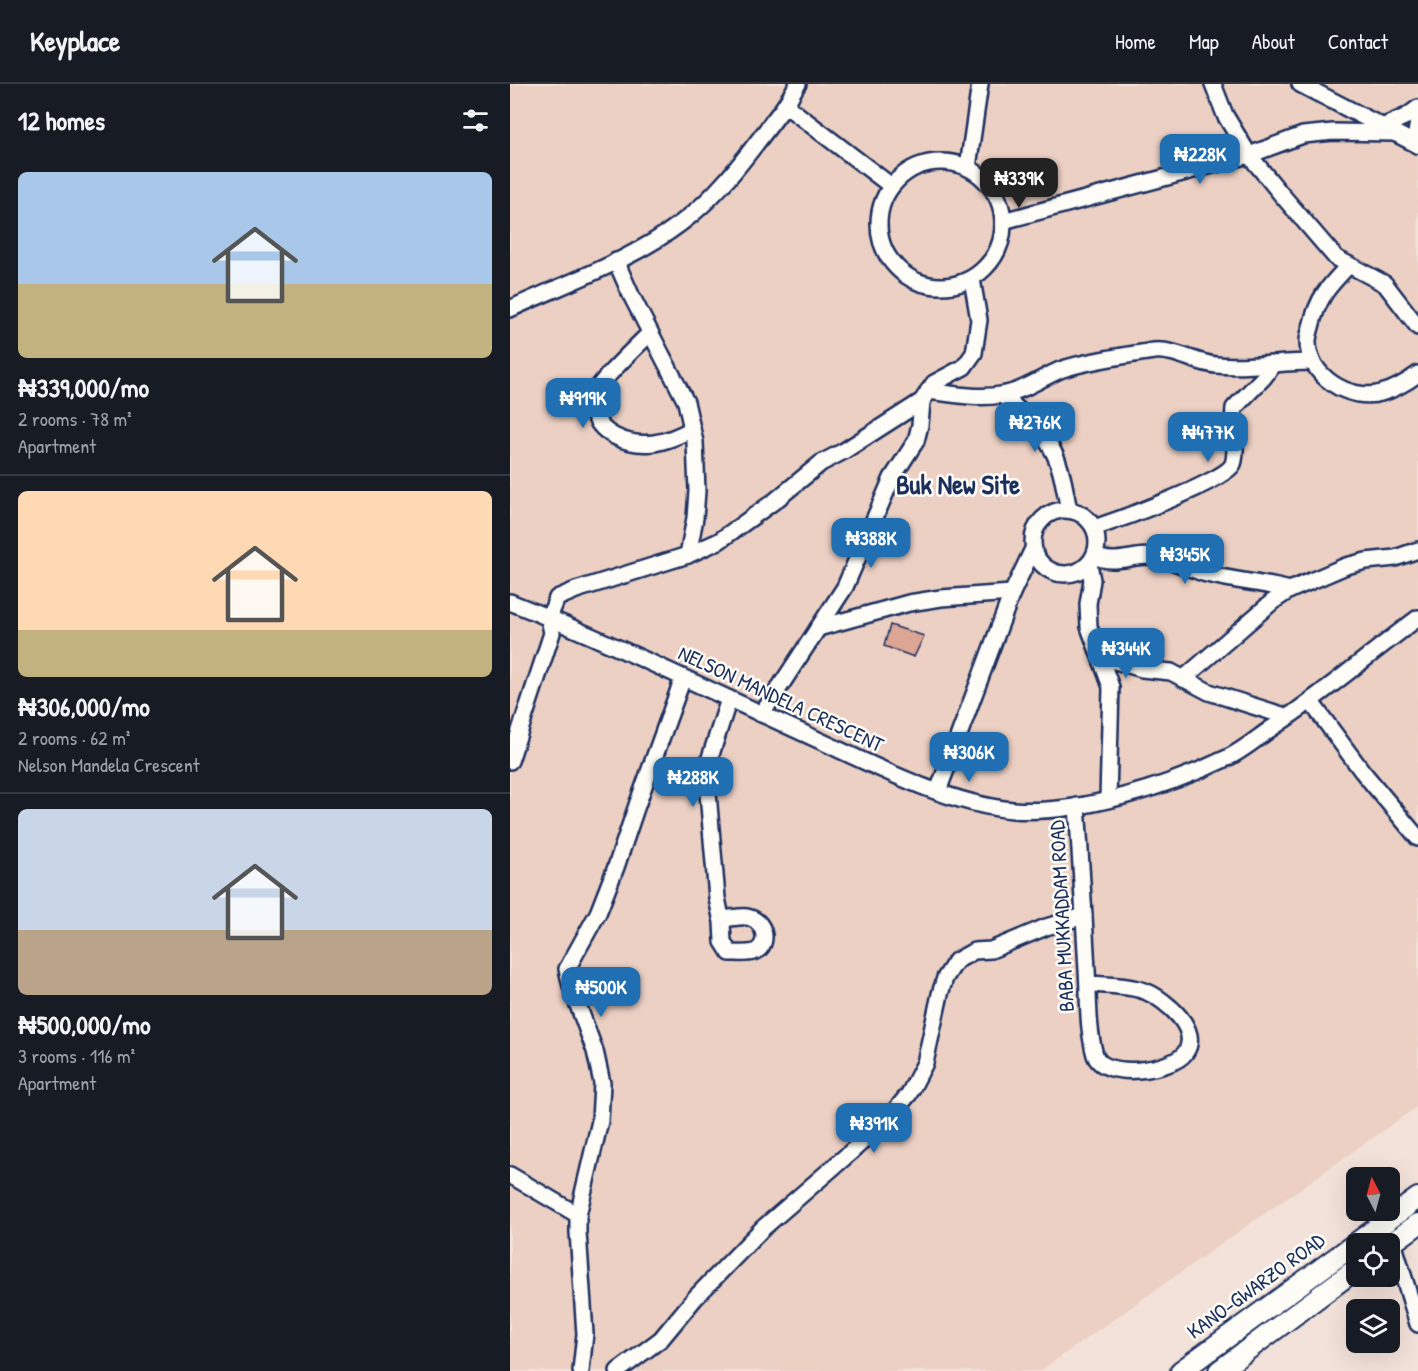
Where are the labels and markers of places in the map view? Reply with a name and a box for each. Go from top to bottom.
pin: ₦228K [1158,134,1242,185]
pin: ₦339K [977,158,1061,209]
pin: ₦919K [541,378,625,429]
pin: ₦276K [993,402,1077,453]
pin: ₦477K [1166,412,1250,463]
pin: ₦388K [829,518,913,569]
pin: ₦345K [1143,534,1227,585]
pin: ₦344K [1084,628,1168,679]
pin: ₦306K [927,732,1011,783]
pin: ₦288K [651,757,735,808]
pin: ₦500K [559,967,643,1018]
pin: ₦391K [832,1103,916,1154]

